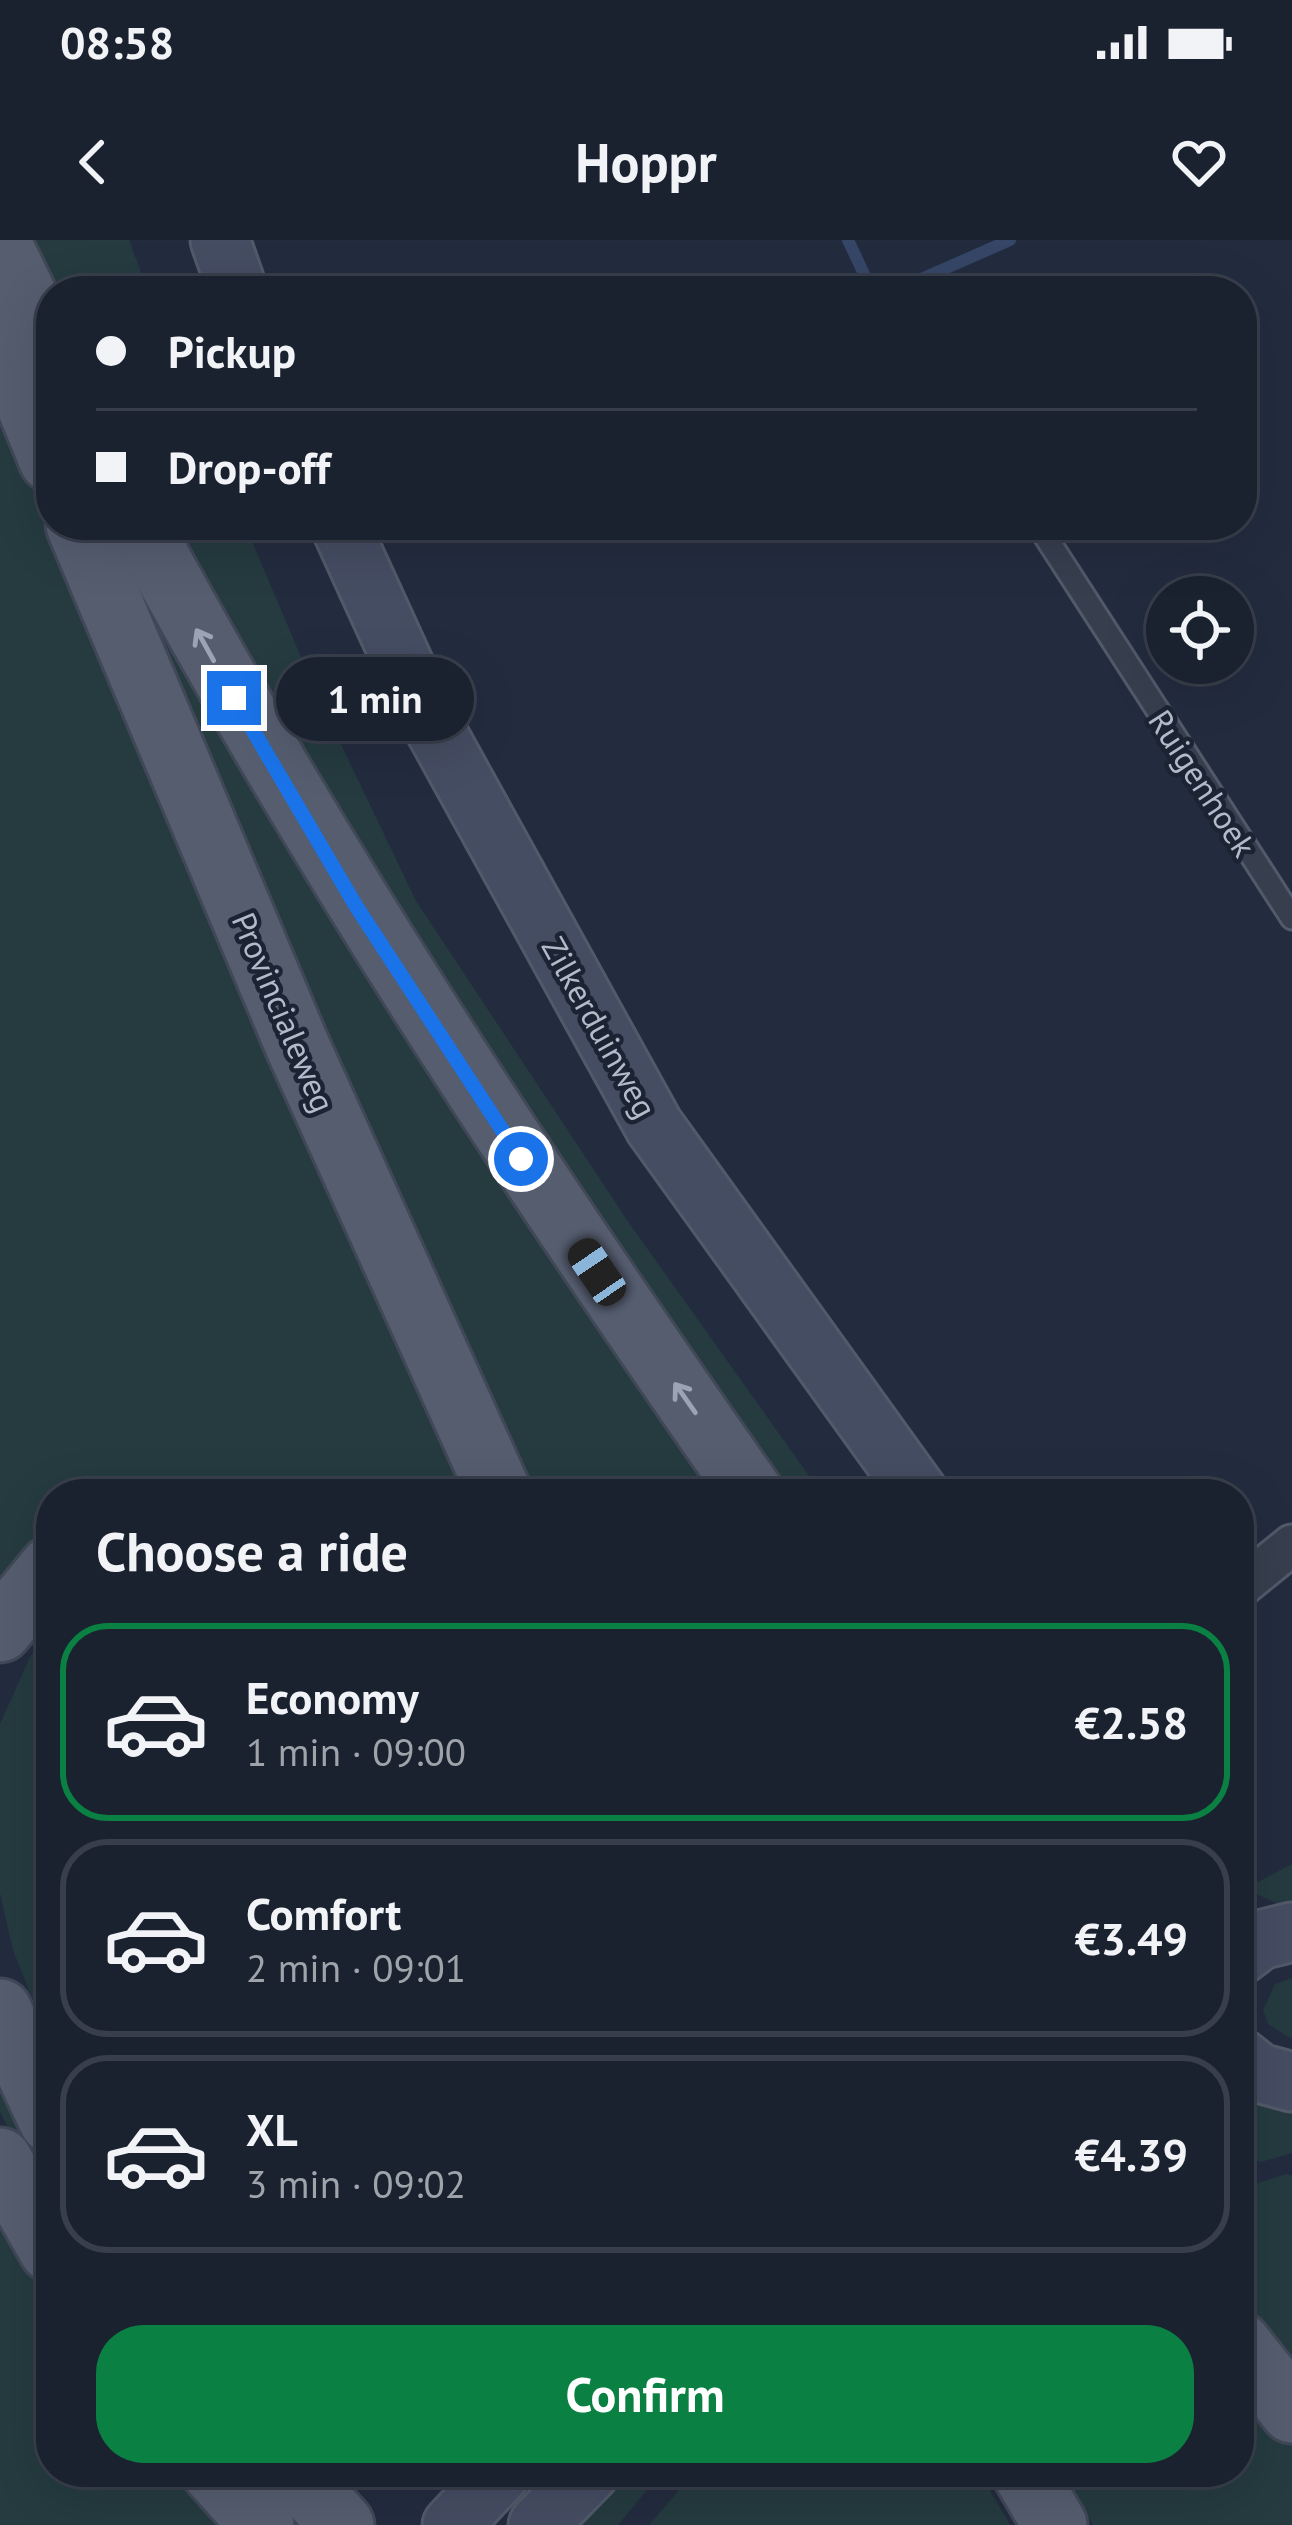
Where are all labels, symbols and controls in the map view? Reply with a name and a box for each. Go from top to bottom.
text: 08:58 [60,13,174,71]
text: Hoppr [575,127,717,197]
icon: back [60,129,126,195]
icon: heart [1166,129,1232,195]
text: Pickup [168,322,296,380]
text: Drop-off [168,438,330,496]
map controls [1146,576,1254,684]
button: locate [1146,576,1254,684]
one-way arrow [193,628,216,663]
callout: 1 min [276,656,474,740]
route end [207,671,261,725]
text: 1 min [327,673,423,724]
street label: Ruigenhoek [1140,701,1267,865]
street label: Provincialeweg [223,906,345,1118]
street label: Zilkerduinweg [533,929,667,1125]
route start [494,1132,548,1186]
car [562,1232,632,1312]
one-way arrow [673,1382,698,1415]
text: Choose a ride [96,1516,408,1586]
icon: car [102,1668,210,1776]
text: Economy [246,1668,419,1726]
text: €2.58 [1075,1693,1188,1751]
text: 1 min · 09:00 [246,1726,466,1777]
icon: car [102,1884,210,1992]
text: Comfort [246,1884,401,1942]
text: €3.49 [1075,1909,1188,1967]
text: 2 min · 09:01 [246,1942,466,1993]
icon: car [102,2100,210,2208]
text: XL [246,2100,298,2158]
text: €4.39 [1075,2125,1188,2183]
text: 3 min · 09:02 [246,2158,466,2209]
button: Confirm [96,2325,1194,2463]

